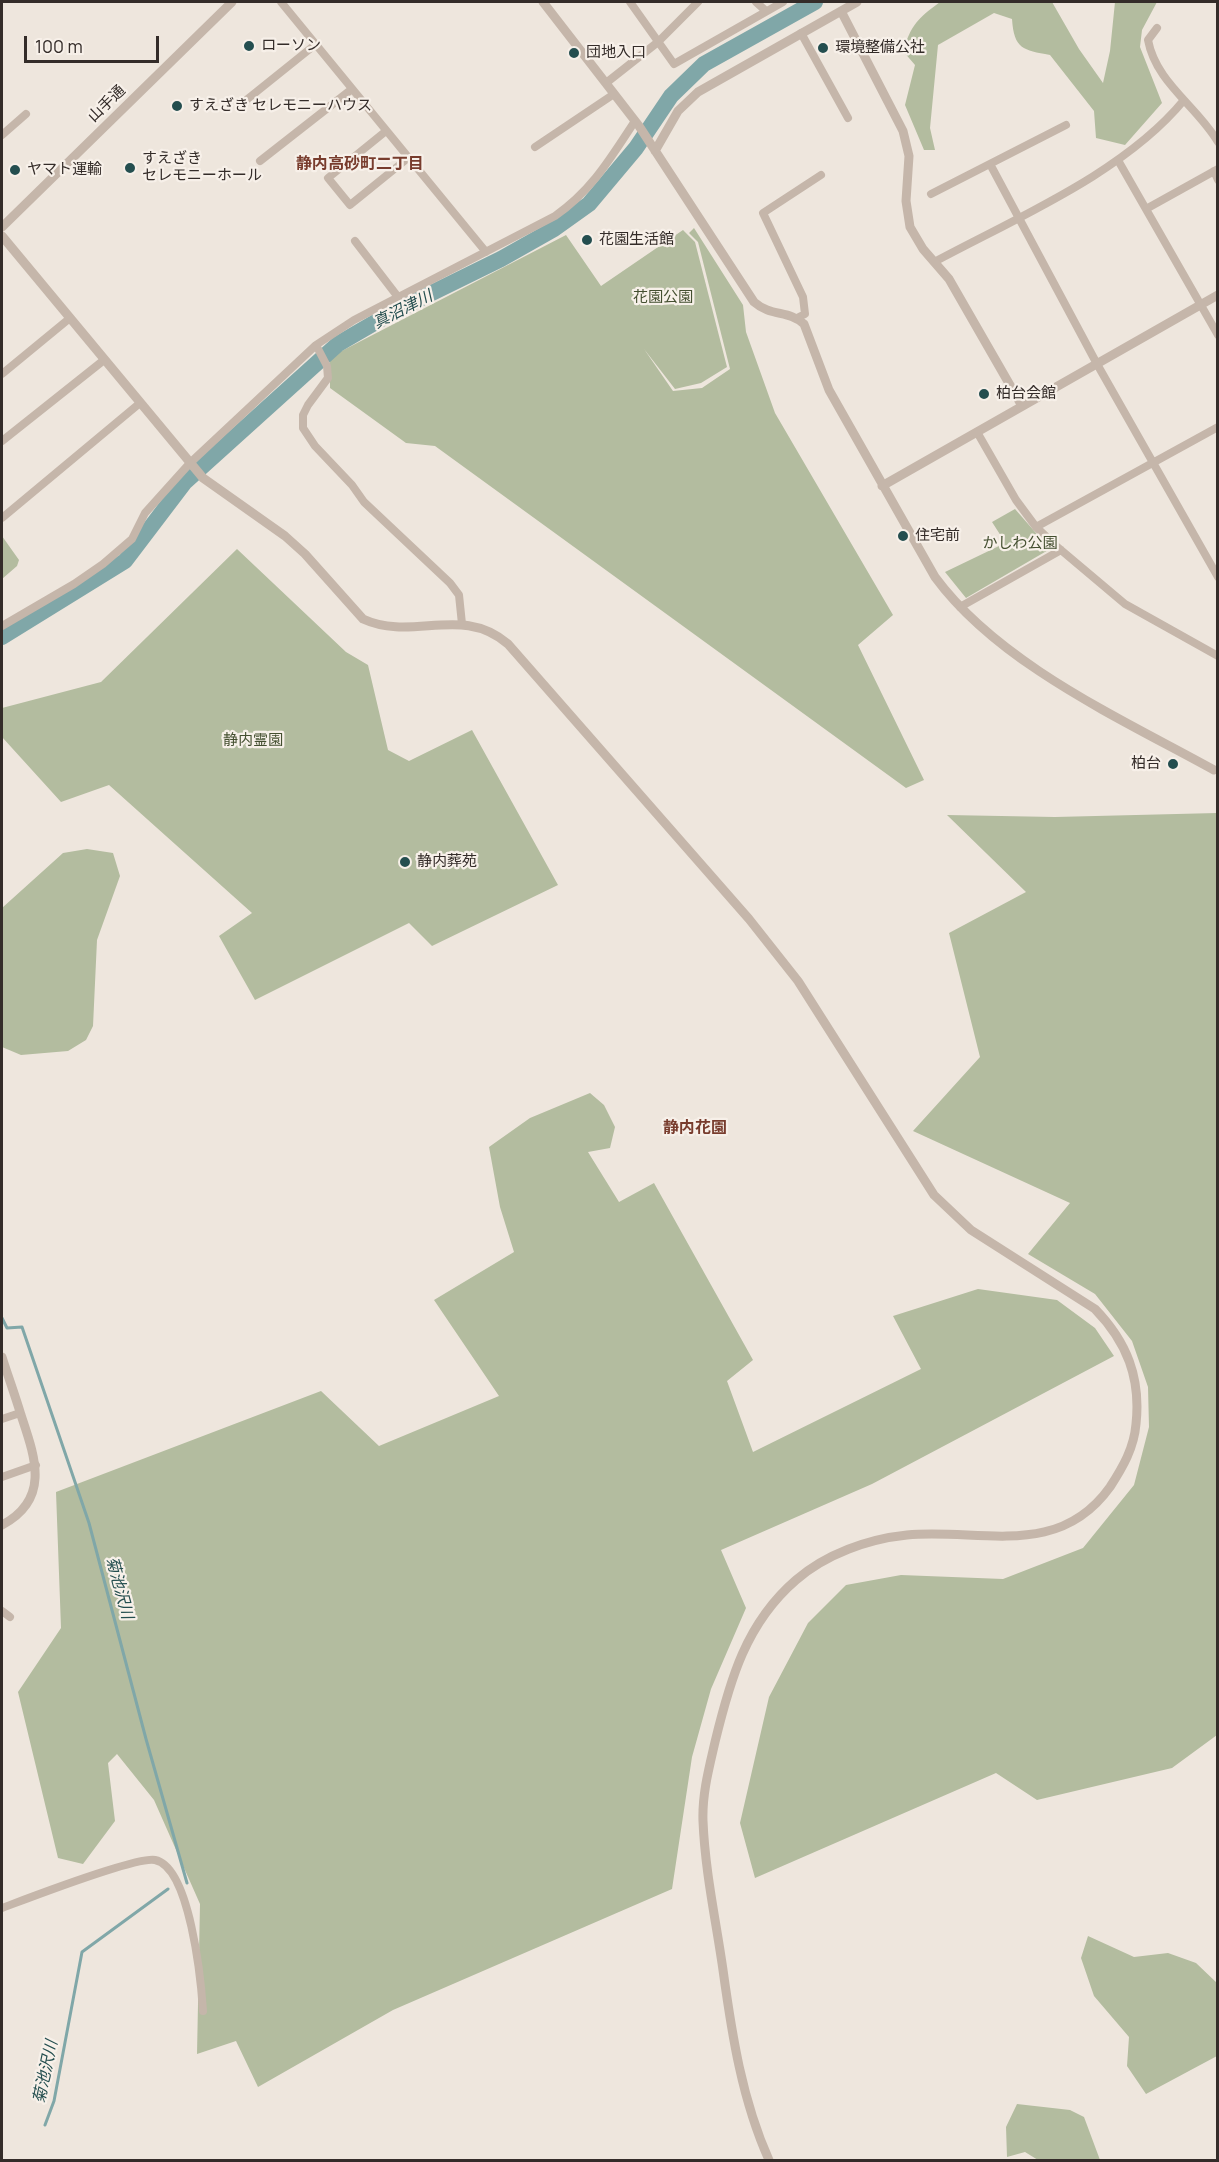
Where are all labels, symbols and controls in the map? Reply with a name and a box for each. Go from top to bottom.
scale bar [27,24,162,62]
text: 100 m [35,34,83,58]
place label: ローソン [261,37,321,55]
marker: ローソン [242,39,256,53]
place label: 環境整備公社 [835,39,925,57]
marker: 環境整備公社 [816,41,830,55]
place label: 団地入口 [586,44,646,62]
marker: 団地入口 [567,46,581,60]
street label: 山手通 [85,82,129,126]
place label: すえざき セレモニーハウス [189,97,372,115]
marker: すえざき セレモニーハウス [170,99,184,113]
place label: すえざき セレモニーホール [142,150,262,185]
district label: 静内高砂町二丁目 [296,155,424,175]
place label: ヤマト運輸 [27,161,102,179]
marker: すえざき セレモニーホール [123,161,137,175]
marker: ヤマト運輸 [8,163,22,177]
place label: 花園生活館 [599,231,674,249]
marker: 花園生活館 [580,233,594,247]
water label: 真沼津川 [370,287,436,333]
park label: 花園公園 [633,289,693,307]
place label: 柏台会館 [996,385,1056,403]
marker: 柏台会館 [977,387,991,401]
place label: 住宅前 [915,527,960,545]
marker: 住宅前 [896,529,910,543]
park label: かしわ公園 [983,535,1057,553]
park label: 静内霊園 [223,732,283,750]
place label: 柏台 [1131,755,1161,773]
marker: 柏台 [1166,757,1180,771]
place label: 静内葬苑 [417,853,477,871]
marker: 静内葬苑 [398,855,412,869]
district label: 静内花園 [663,1119,727,1139]
water label: 菊池沢川 [101,1555,137,1621]
water label: 菊池沢川 [30,2039,62,2105]

